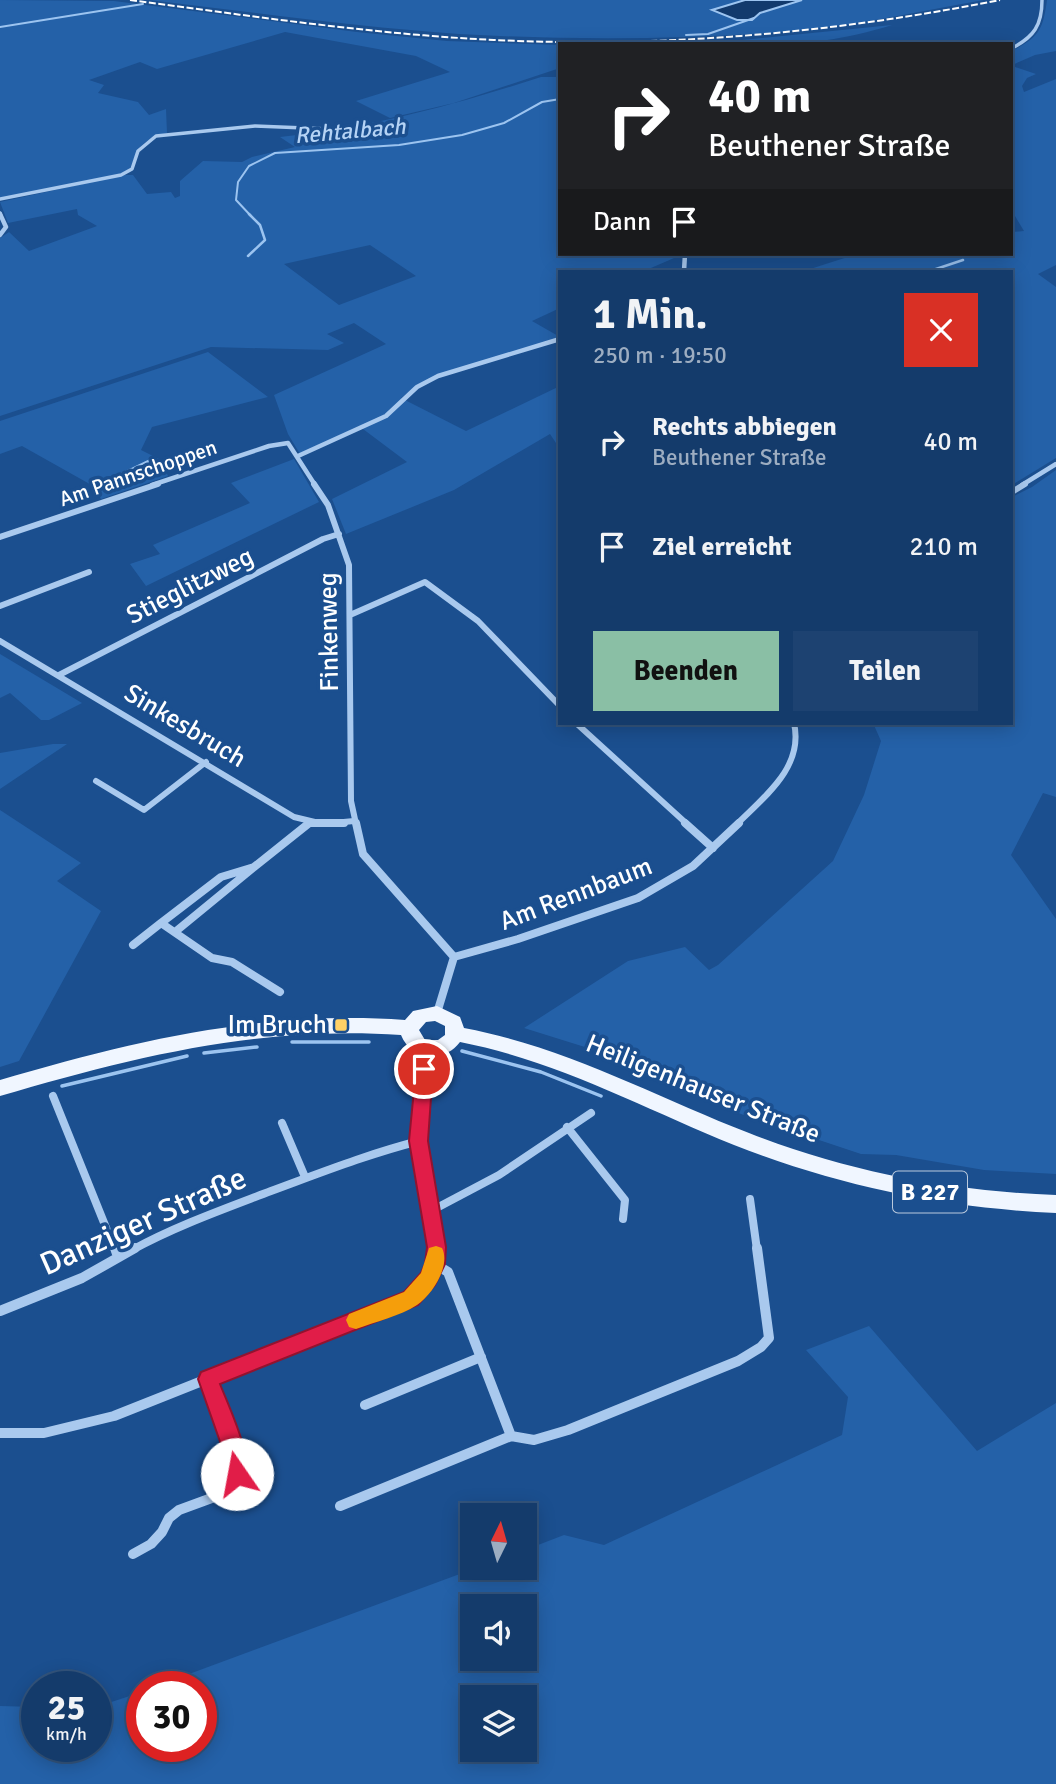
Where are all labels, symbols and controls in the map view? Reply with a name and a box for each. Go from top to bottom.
text: 40 m [708,66,811,126]
icon: right [593,70,684,161]
water label: Rehtalbach [293,112,408,150]
text: Beuthener Straße [708,126,951,165]
icon: arrive [665,203,703,241]
text: Dann [593,206,651,238]
text: 1 Min. [593,289,707,340]
button: close [904,293,978,367]
text: 250 m · 19:50 [593,341,727,370]
text: Rechts abbiegen [652,411,837,443]
icon: right [593,423,631,461]
text: 40 m [923,426,978,458]
street label: Am Pannschoppen [56,434,220,512]
text: Beuthener Straße [652,443,826,472]
icon: arrive [593,528,631,566]
text: Ziel erreicht [652,531,792,563]
text: 210 m [909,531,978,563]
street label: Stieglitzweg [121,540,259,632]
street label: Finkenweg [312,572,346,692]
button: Beenden [593,631,779,711]
button: Teilen [793,631,978,711]
street label: Sinkesbruch [118,677,252,775]
street label: Am Rennbaum [495,850,657,938]
place label: Im Bruch [227,1009,327,1041]
marker: Im Bruch [333,1017,349,1033]
street label: Heiligenhauser Straße [581,1027,825,1151]
pin [394,1039,454,1099]
icon: arrive [405,1050,443,1088]
street label: Danziger Straße [34,1158,252,1284]
road number: B 227 [893,1172,967,1212]
position arrow [200,1437,274,1511]
north arrow [460,1503,537,1580]
map controls [460,1503,537,1762]
button: sound [460,1594,537,1671]
speed limit sign: 30 [126,1671,217,1762]
button: layers [460,1685,537,1762]
text: 25 [48,1686,85,1729]
text: km/h [46,1723,87,1745]

